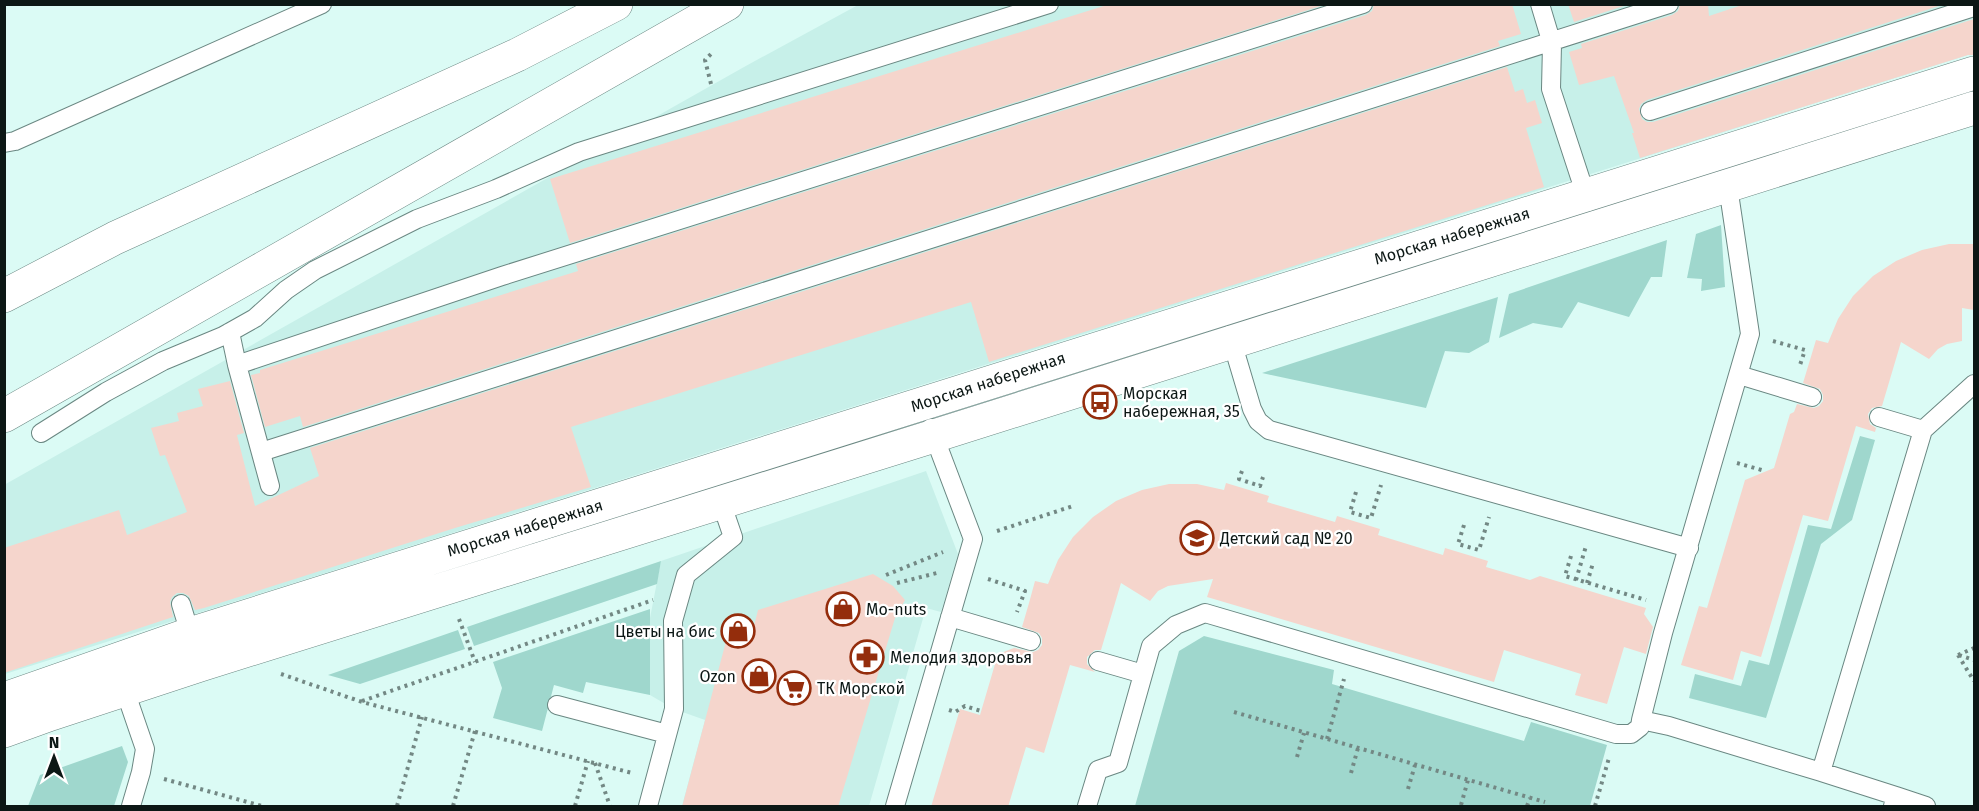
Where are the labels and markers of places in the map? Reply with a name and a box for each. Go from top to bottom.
bus stop icon: Морская набережная, 35 [1082,384,1118,420]
place label: Морская набережная, 35 [1123,384,1240,421]
school or university icon: Детский сад № 20 [1179,520,1215,556]
place label: Детский сад № 20 [1219,529,1353,548]
shop icon: Mo-nuts [825,591,861,627]
place label: Mo-nuts [866,600,926,619]
shop icon: Цветы на бис [720,613,756,649]
place label: Цветы на бис [615,622,715,641]
pharmacy icon: Мелодия здоровья [849,639,885,675]
place label: Мелодия здоровья [890,648,1032,667]
shop icon: Ozon [741,658,777,694]
place label: Ozon [699,667,736,686]
supermarket icon: ТК Морской [776,670,812,706]
place label: ТК Морской [817,679,905,698]

